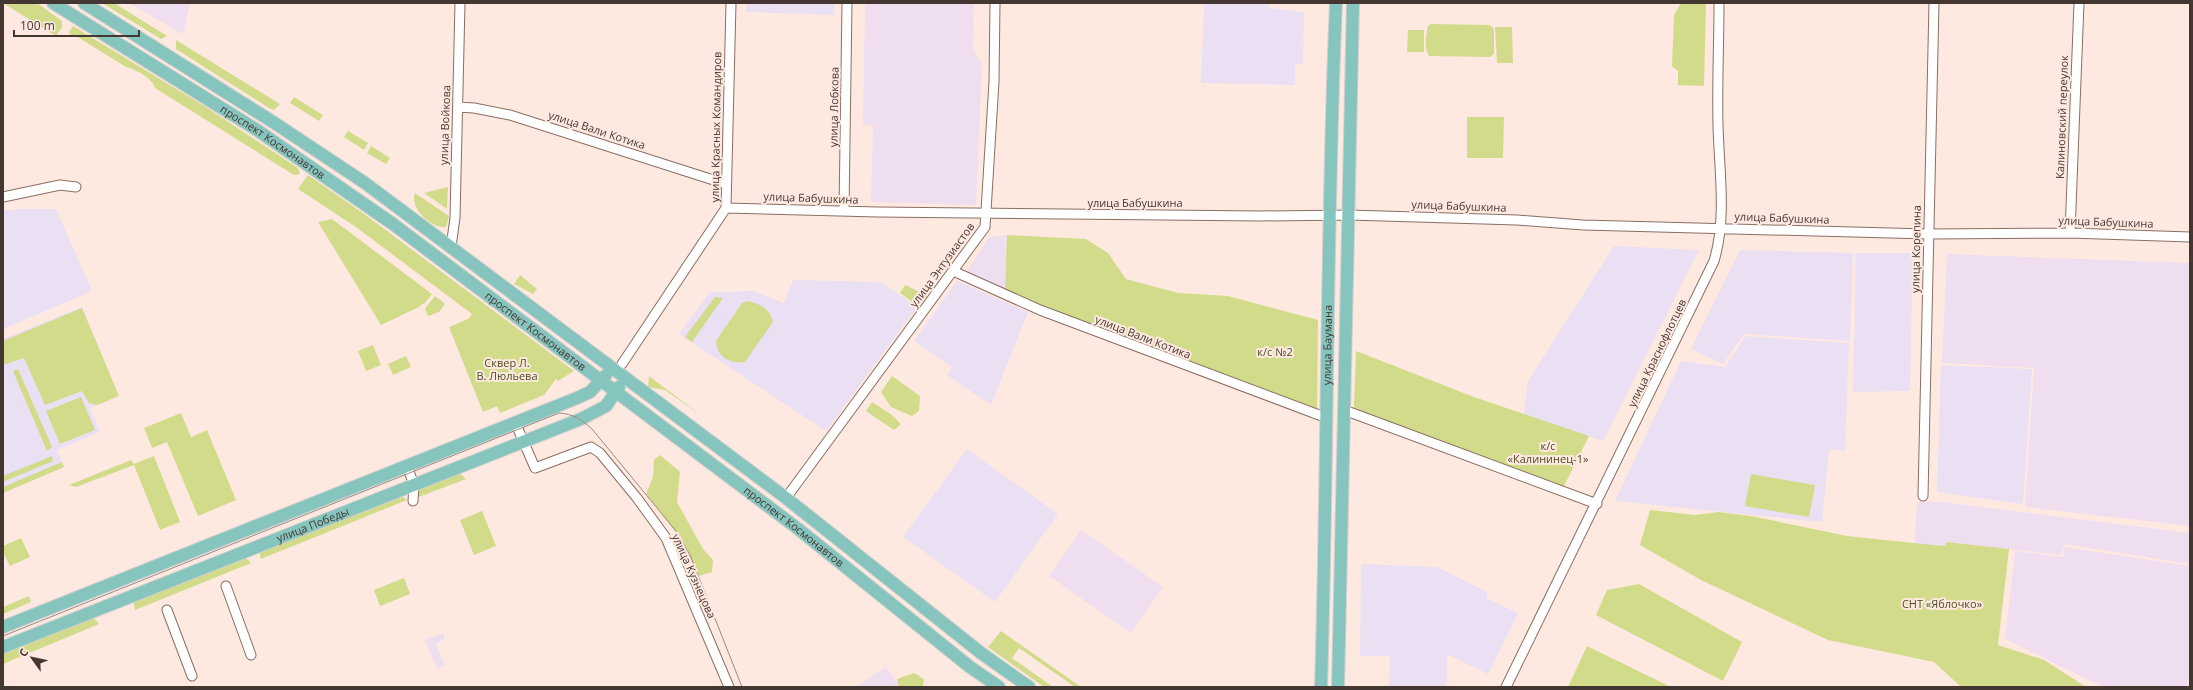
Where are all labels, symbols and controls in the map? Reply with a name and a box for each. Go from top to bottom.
scale bar [14,12,139,38]
text: 100 m [20,17,55,34]
street label: улица Красных Командиров [707,51,724,203]
street label: Калиновский переулок [2052,55,2071,179]
street label: улица Лобкова [825,67,842,147]
street label: улица Войкова [436,85,453,165]
street label: проспект Космонавтов [218,101,328,182]
street label: улица Вали Котика [547,107,648,152]
street label: улица Бабушкина [763,188,859,207]
street label: улица Бабушкина [1087,195,1183,210]
street label: улица Бабушкина [1411,196,1507,215]
street label: улица Корепина [1907,205,1924,293]
street label: улица Бабушкина [1734,208,1830,227]
street label: улица Бабушкина [2058,212,2154,231]
street label: улица Энтузиастов [906,219,977,310]
street label: проспект Космонавтов [482,288,590,374]
street label: улица Краснофлотцев [1624,296,1689,409]
street label: улица Баумана [1319,305,1335,385]
street label: улица Вали Котика [1093,311,1193,362]
park label: к/с №2 [1257,344,1293,359]
park label: Сквер Л. В. Люльева [476,355,538,383]
park label: к/с «Калининец-1» [1508,438,1589,466]
street label: проспект Космонавтов [741,483,847,570]
street label: улица Победы [274,503,351,545]
street label: улица Кузнецова [669,531,720,621]
park label: СНТ «Яблочко» [1902,596,1983,611]
north arrow [12,638,52,678]
text: С [15,645,31,659]

